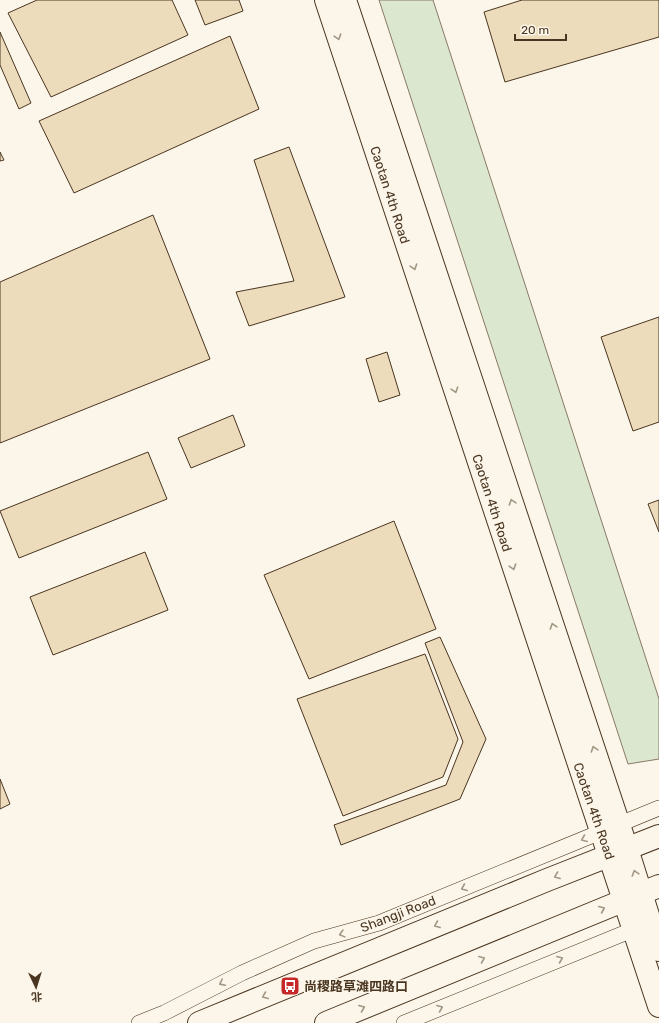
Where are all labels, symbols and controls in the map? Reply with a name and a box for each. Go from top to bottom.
scale bar [515,16,566,42]
text: 20 m [521,23,549,37]
one-way arrow [333,33,342,40]
street label: Caotan 4th Road [367,144,413,246]
one-way arrow [409,263,418,270]
one-way arrow [450,387,458,394]
street label: Caotan 4th Road [469,452,515,554]
one-way arrow [508,499,517,506]
one-way arrow [508,563,517,570]
one-way arrow [549,623,558,630]
one-way arrow [590,746,599,753]
street label: Caotan 4th Road [570,761,618,861]
one-way arrow [581,834,589,842]
one-way arrow [631,869,640,876]
one-way arrow [554,871,561,879]
one-way arrow [460,884,467,892]
street label: Shangji Road [358,893,438,936]
one-way arrow [597,906,605,914]
one-way arrow [434,920,442,928]
one-way arrow [339,929,346,937]
one-way arrow [478,955,485,963]
one-way arrow [556,956,564,964]
north arrow [16,967,56,1007]
bus stop icon: 尚稷路草滩四路口 [279,975,301,997]
one-way arrow [219,978,227,986]
place label: 尚稷路草滩四路口 [304,979,408,994]
text: 北 [31,990,43,1003]
one-way arrow [262,991,269,999]
one-way arrow [357,1005,365,1013]
one-way arrow [436,1005,443,1013]

